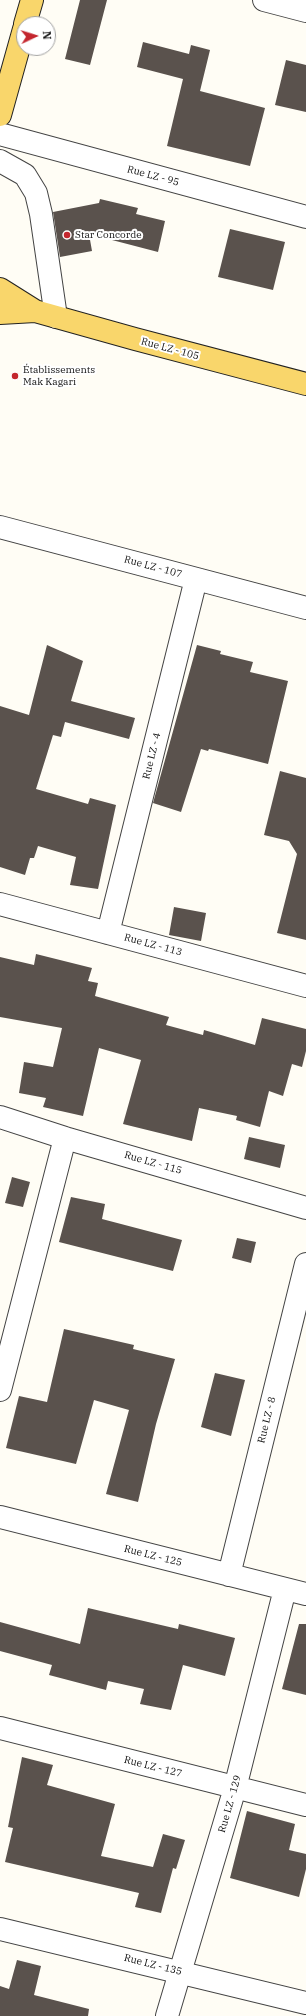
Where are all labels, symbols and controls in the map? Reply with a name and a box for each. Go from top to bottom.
north arrow [16,16,56,56]
text: N [40,30,54,40]
street label: Rue LZ - 95 [126,163,180,189]
place label: Star Concorde [75,229,142,241]
marker: Star Concorde [62,230,72,240]
street label: Rue LZ - 105 [140,336,200,362]
place label: Établissements Mak Kagari [23,364,95,388]
marker: Établissements Mak Kagari [10,371,20,381]
street label: Rue LZ - 107 [123,554,183,580]
street label: Rue LZ - 4 [140,732,164,780]
street label: Rue LZ - 113 [123,932,183,958]
street label: Rue LZ - 115 [123,1149,183,1177]
street label: Rue LZ - 8 [255,1396,279,1444]
street label: Rue LZ - 125 [123,1543,183,1569]
street label: Rue LZ - 127 [123,1754,183,1780]
street label: Rue LZ - 129 [216,1774,244,1834]
street label: Rue LZ - 135 [123,1952,183,1978]

